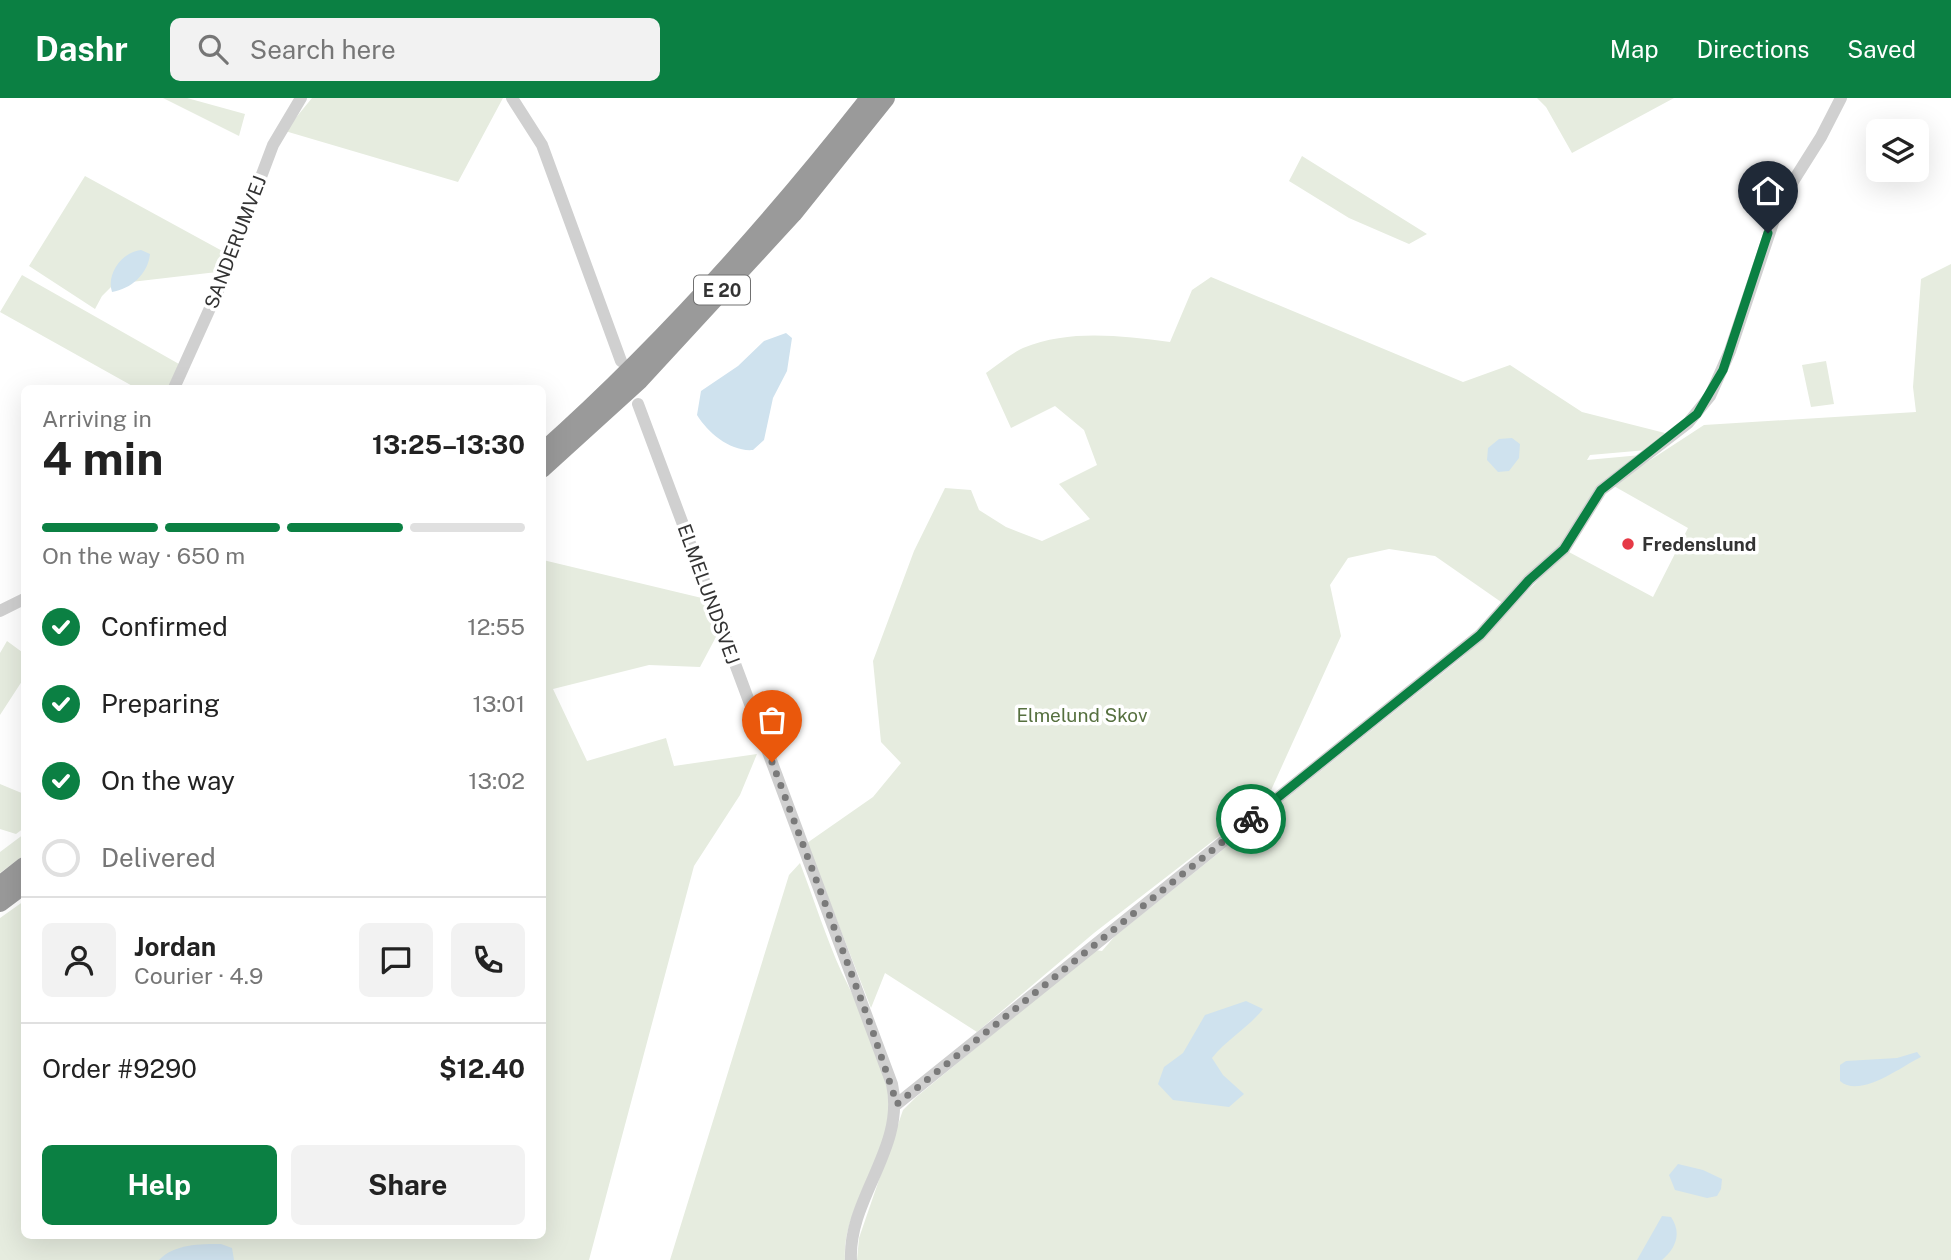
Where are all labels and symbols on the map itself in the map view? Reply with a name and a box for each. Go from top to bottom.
pin [1738,161,1798,233]
street label: SANDERUMVEJ [200,173,270,311]
road number: E 20 [694,275,750,304]
street label: ELMELUNDSVEJ [673,521,745,667]
place label: Fredenslund [1642,533,1756,555]
marker: Fredenslund [1620,536,1636,552]
pin [742,690,802,762]
park label: Elmelund Skov [1016,704,1148,726]
courier [1216,784,1286,854]

